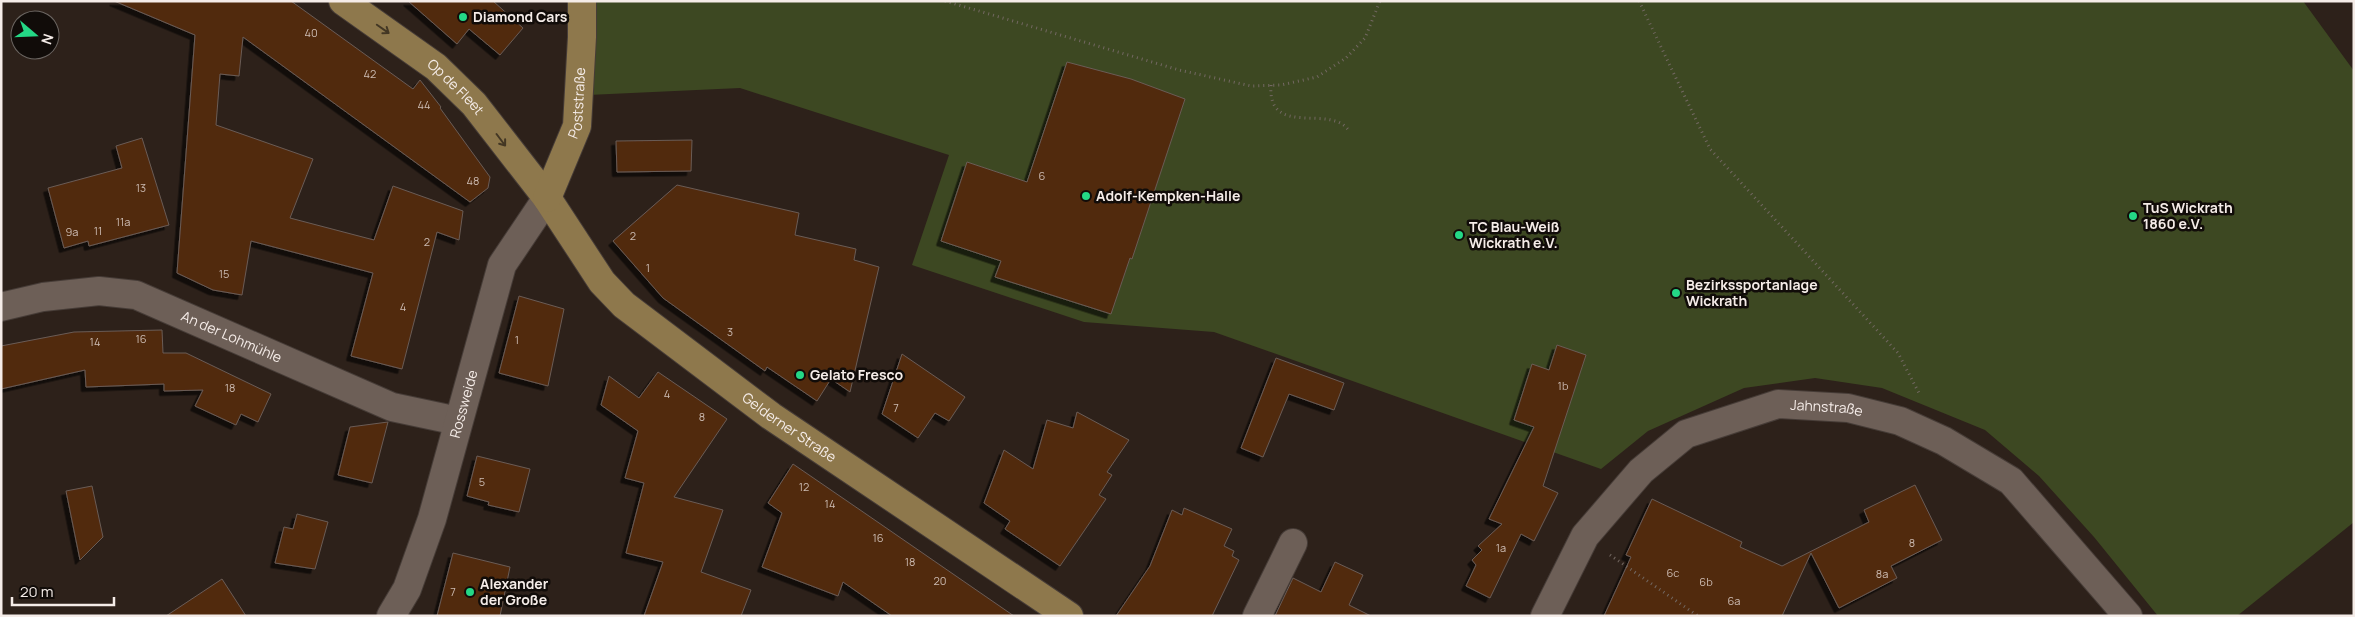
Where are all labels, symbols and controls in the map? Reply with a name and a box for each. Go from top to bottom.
place label: Diamond Cars [473,7,568,26]
north arrow [10,10,60,60]
marker: Diamond Cars [457,11,469,23]
one-way arrow [376,24,389,35]
house number: 40 [304,25,318,40]
text: N [37,32,58,47]
street label: Op de Fleet [424,54,489,119]
house number: 42 [364,66,376,81]
street label: Poststraße [563,67,589,141]
house number: 44 [417,97,431,112]
one-way arrow [495,133,506,146]
house number: 6 [1039,168,1046,183]
house number: 48 [467,173,479,188]
house number: 13 [136,180,146,195]
place label: Adolf-Kempken-Halle [1096,186,1240,205]
marker: Adolf-Kempken-Halle [1080,190,1092,202]
place label: TuS Wickrath 1860 e.V. [2143,198,2233,233]
marker: TuS Wickrath 1860 e.V. [2127,210,2139,222]
house number: 11a [116,214,130,229]
place label: TC Blau-Weiß Wickrath e.V. [1469,217,1560,252]
house number: 11 [94,223,102,238]
house number: 9a [66,224,78,239]
house number: 2 [630,228,636,243]
marker: TC Blau-Weiß Wickrath e.V. [1453,229,1465,241]
house number: 2 [424,234,430,249]
house number: 1 [646,260,650,275]
house number: 15 [219,266,229,281]
place label: Bezirkssportanlage Wickrath [1686,275,1818,310]
marker: Bezirkssportanlage Wickrath [1670,287,1682,299]
house number: 4 [400,299,406,314]
street label: An der Lohmühle [178,306,285,367]
house number: 3 [727,324,733,339]
house number: 16 [135,331,147,346]
house number: 1 [515,332,519,347]
house number: 14 [90,334,100,349]
place label: Gelato Fresco [810,365,903,384]
street label: Rossweide [445,368,482,440]
marker: Gelato Fresco [794,369,806,381]
house number: 1b [1558,378,1569,393]
house number: 18 [225,380,235,395]
house number: 4 [664,386,670,401]
street label: Gelderner Straße [739,388,840,466]
street label: Jahnstraße [1790,395,1865,420]
house number: 7 [893,400,899,415]
house number: 8 [699,409,705,424]
house number: 5 [479,474,485,489]
house number: 12 [799,479,809,494]
house number: 14 [825,496,835,511]
house number: 16 [872,530,884,545]
house number: 8 [1909,535,1915,550]
house number: 1a [1496,540,1506,555]
house number: 18 [905,554,915,569]
house number: 6c [1667,565,1679,580]
house number: 8a [1876,566,1888,581]
house number: 20 [934,573,946,588]
scale bar [12,574,115,606]
place label: Alexander der Große [480,574,549,609]
house number: 6b [1699,574,1713,589]
text: 20 m [20,581,53,602]
house number: 7 [450,584,456,599]
marker: Alexander der Große [464,586,476,598]
house number: 6a [1728,593,1740,608]

